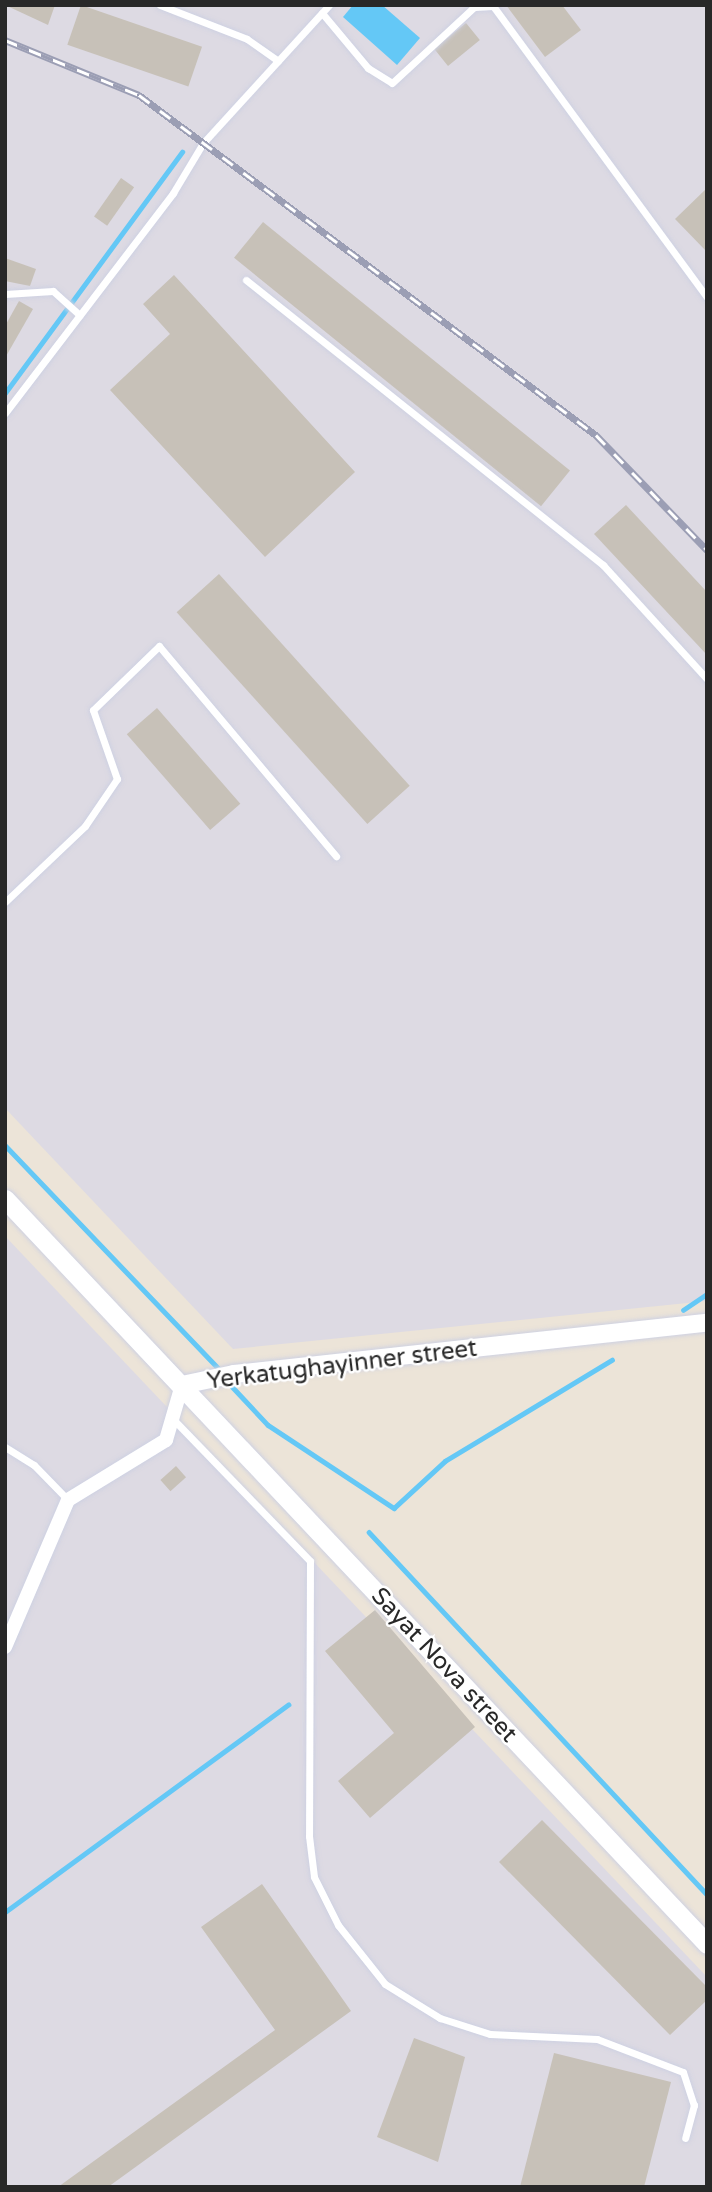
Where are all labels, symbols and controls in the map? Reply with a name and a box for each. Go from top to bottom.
street label: Yerkatughayinner street [205,1334,479,1396]
street label: Sayat Nova street [365,1582,523,1748]

